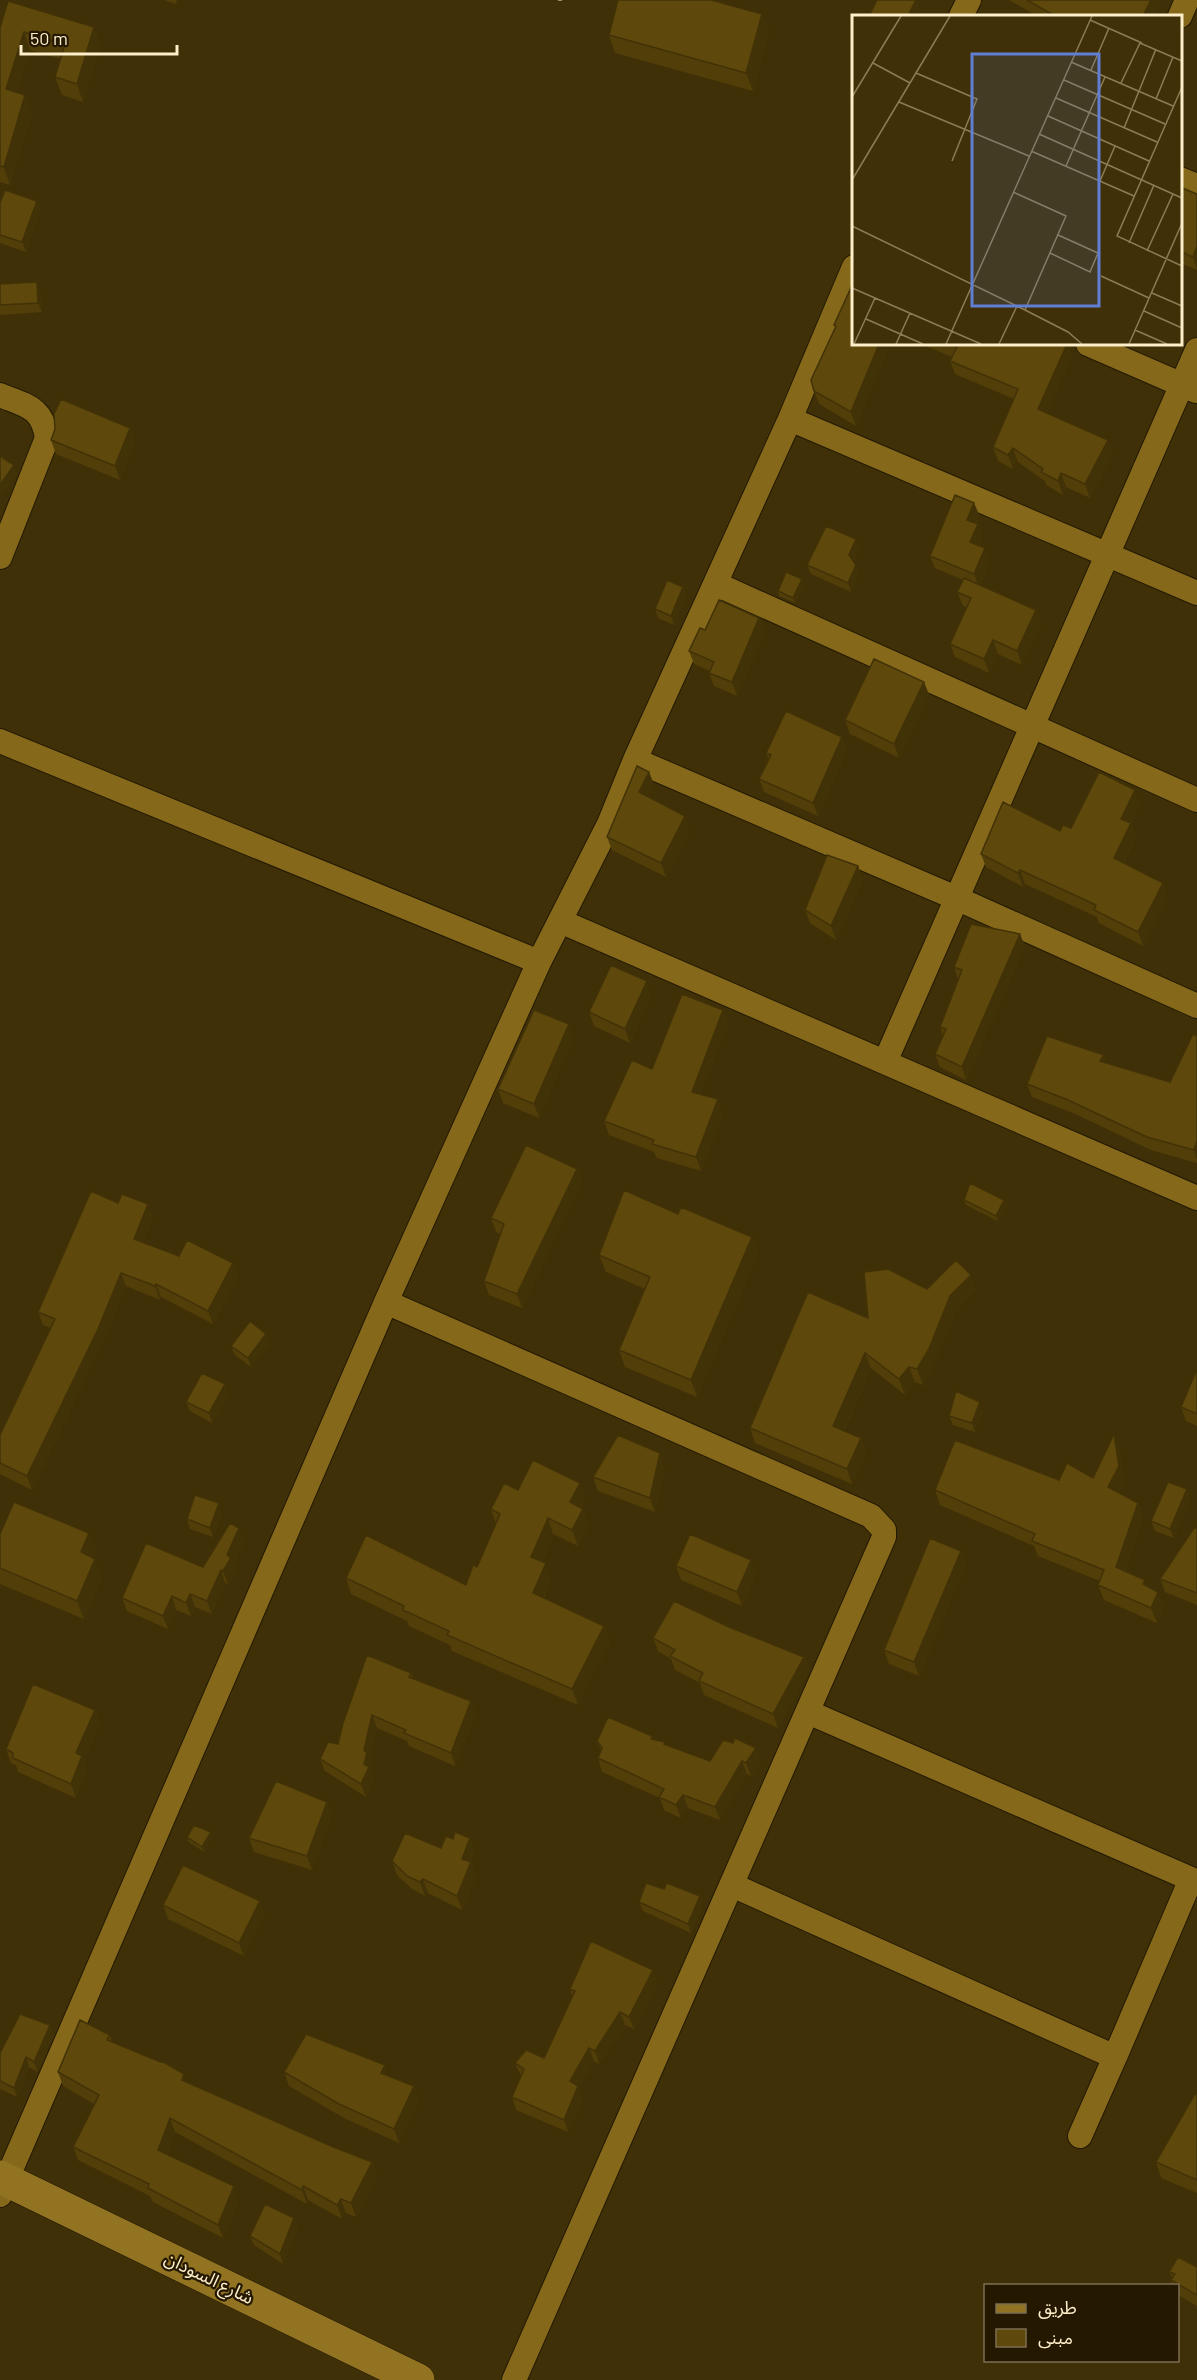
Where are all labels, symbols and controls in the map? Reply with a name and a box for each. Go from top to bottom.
inset map [852,15,1182,345]
scale bar [21,18,177,56]
text: 50 m [30,27,68,49]
street label: شارع السودان [159,2246,258,2312]
legend [984,2284,1179,2362]
text: طريق [1038,2296,1077,2319]
text: مبنى [1038,2326,1073,2349]

